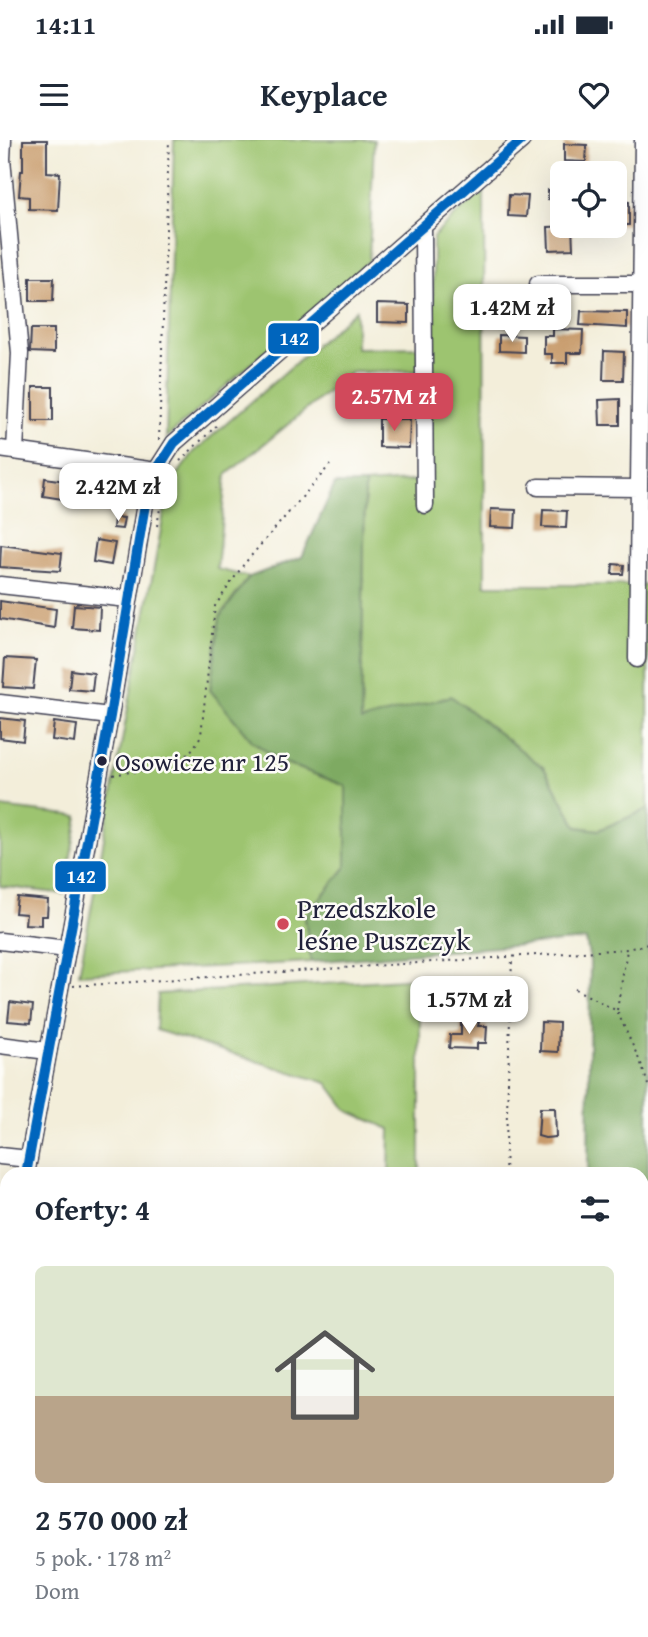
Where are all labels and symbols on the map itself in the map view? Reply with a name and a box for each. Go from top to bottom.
pin: 1.42M zł [440,284,584,344]
line badge: 142 [267,322,320,355]
text: 142 [279,324,309,352]
pin: 2.57M zł [322,373,466,433]
pin: 2.42M zł [46,464,190,523]
place label: Osowicze nr 125 [115,742,289,781]
marker: Osowicze nr 125 [95,754,109,768]
line badge: 142 [54,860,107,893]
text: 142 [66,862,96,890]
place label: Przedszkole leśne Puszczyk [297,887,471,960]
marker: Przedszkole leśne Puszczyk [275,916,291,932]
pin: 1.57M zł [397,976,541,1036]

